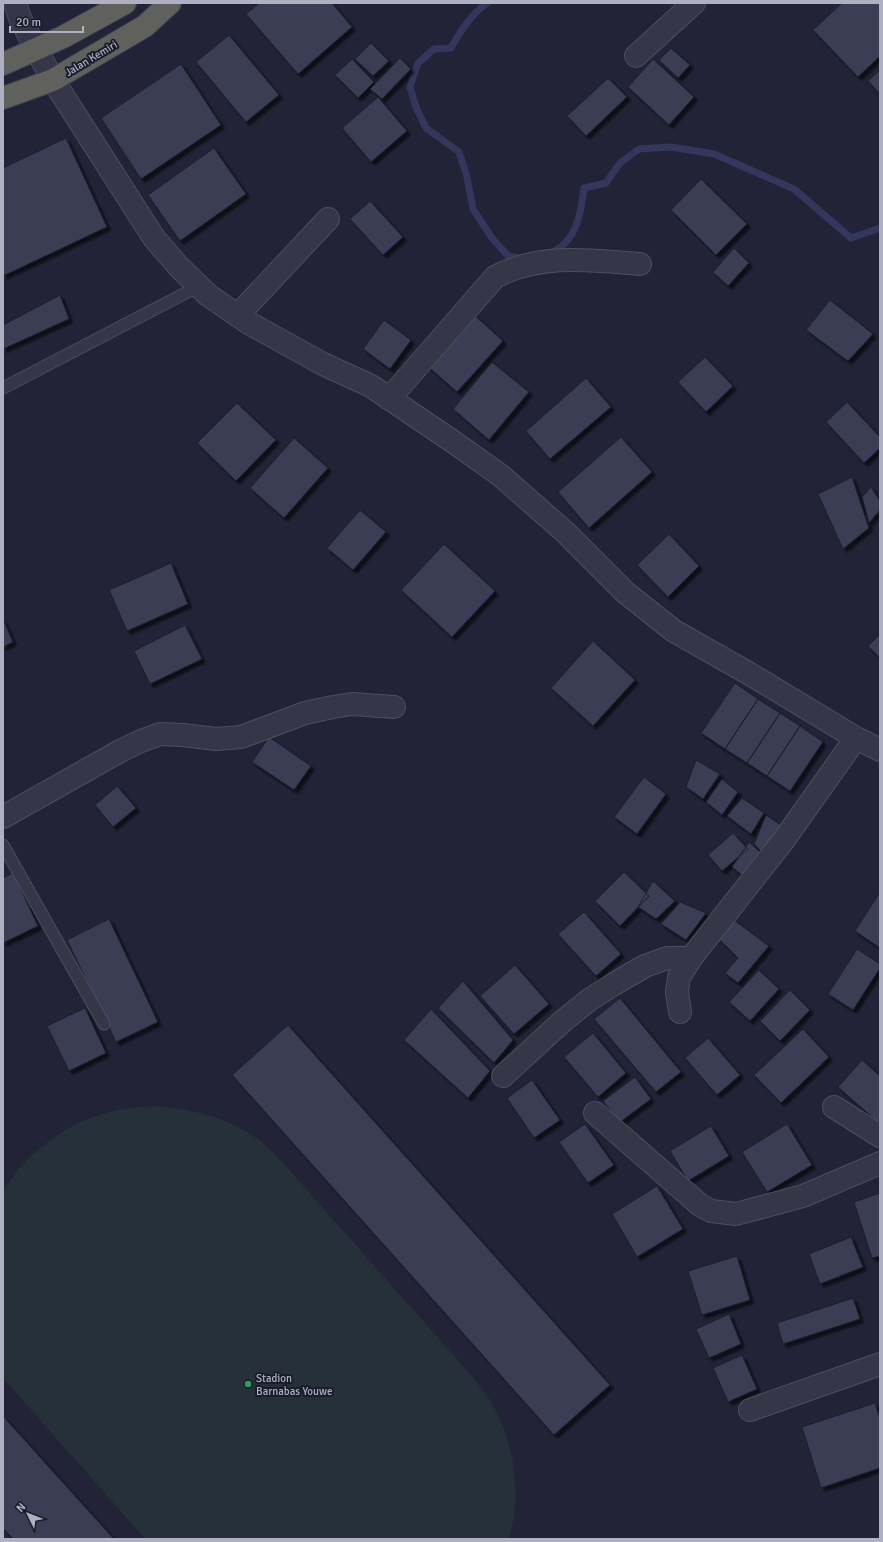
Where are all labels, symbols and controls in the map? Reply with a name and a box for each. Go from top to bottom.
scale bar [10,8,83,34]
text: 20 m [16,15,41,30]
street label: Jalan Kemiri [63,38,120,79]
place label: Stadion Barnabas Youwe [256,1372,332,1398]
marker: Stadion Barnabas Youwe [243,1379,253,1389]
north arrow [8,1494,48,1534]
text: N [14,1500,28,1515]

